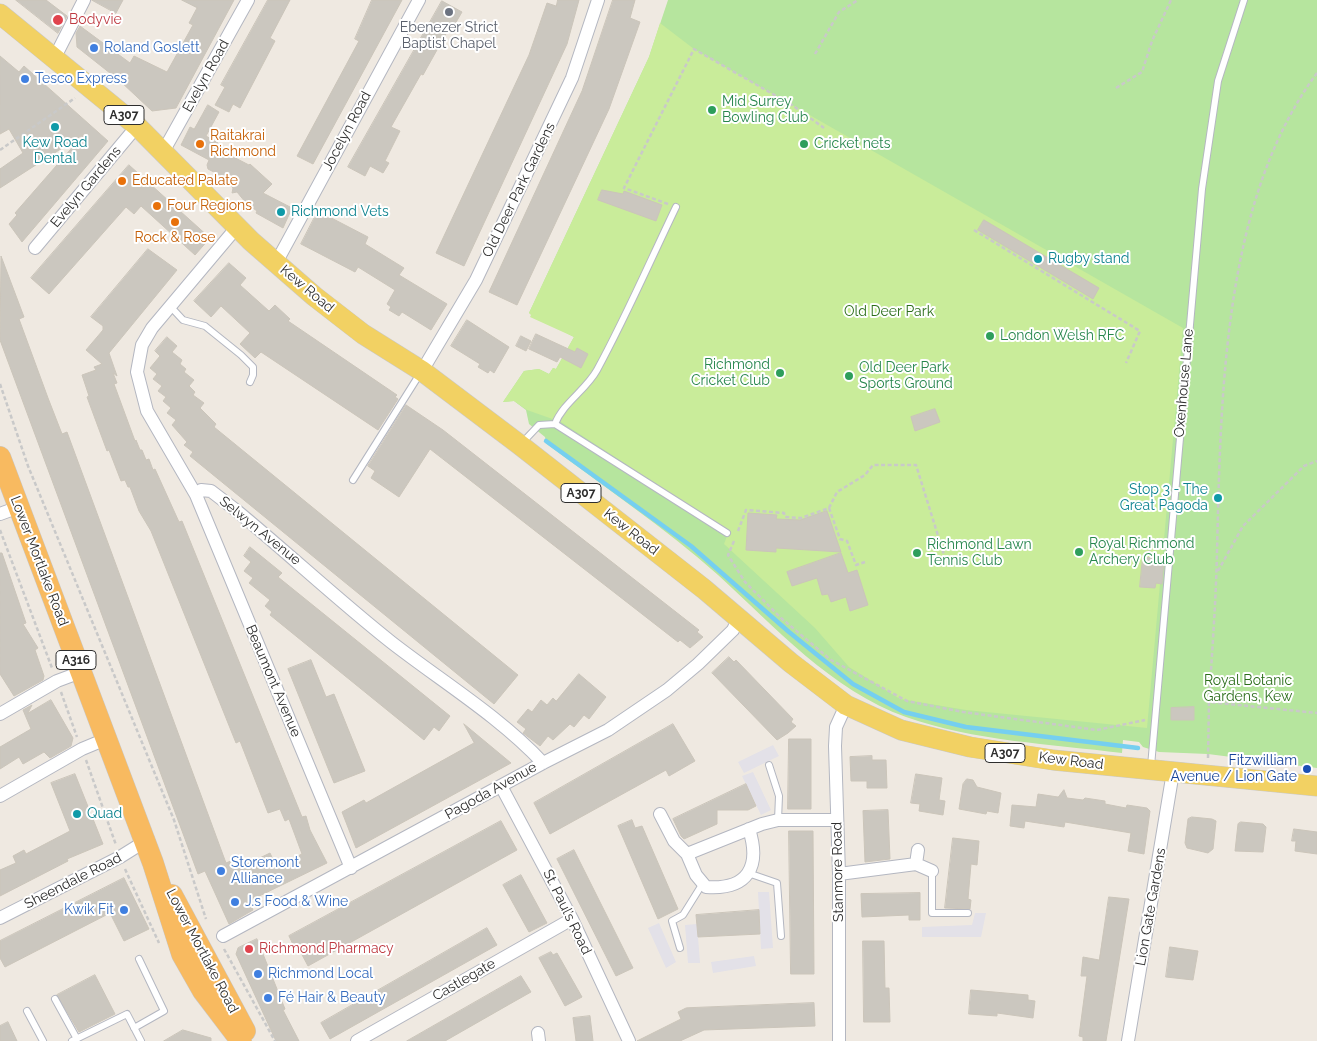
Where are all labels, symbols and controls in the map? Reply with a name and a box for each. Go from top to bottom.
marker: Ebenezer Strict Baptist Chapel [443,6,455,18]
place label: Bodyvie [69,12,122,28]
marker: Bodyvie [51,13,65,27]
place label: Ebenezer Strict Baptist Chapel [400,20,498,52]
street label: Evelyn Road [179,37,233,115]
place label: Roland Goslett [104,40,200,56]
marker: Roland Goslett [88,42,100,54]
place label: Tesco Express [35,71,127,87]
marker: Tesco Express [19,73,31,85]
street label: Jocelyn Road [319,89,375,173]
place label: Mid Surrey Bowling Club [722,94,808,126]
marker: Mid Surrey Bowling Club [706,104,718,116]
road number: A307 [104,106,144,124]
street label: Old Deer Park Gardens [479,120,559,260]
marker: Kew Road Dental [49,121,61,133]
place label: Raitakrai Richmond [210,128,276,160]
place label: Kew Road Dental [22,135,88,168]
place label: Cricket nets [814,136,890,152]
marker: Raitakrai Richmond [194,138,206,150]
marker: Cricket nets [798,138,810,150]
street label: Evelyn Gardens [47,143,125,231]
place label: Educated Palate [132,173,238,189]
marker: Educated Palate [116,175,128,187]
place label: Four Regions [167,198,252,214]
marker: Four Regions [151,200,163,212]
place label: Richmond Vets [291,204,389,220]
marker: Richmond Vets [275,206,287,218]
marker: Rock & Rose [169,216,181,228]
place label: Rock & Rose [134,230,216,246]
place label: Rugby stand [1048,251,1129,267]
marker: Rugby stand [1032,253,1044,265]
street label: Kew Road [277,262,337,316]
park label: Old Deer Park [844,304,934,320]
place label: London Welsh RFC [1000,328,1124,344]
street label: Oxenhouse Lane [1171,328,1197,438]
marker: London Welsh RFC [984,330,996,342]
place label: Richmond Cricket Club [691,357,770,390]
place label: Old Deer Park Sports Ground [859,360,953,392]
marker: Richmond Cricket Club [774,367,786,379]
marker: Old Deer Park Sports Ground [843,370,855,382]
place label: Stop 3 - The Great Pagoda [1120,482,1208,514]
road number: A307 [561,483,601,502]
marker: Stop 3 - The Great Pagoda [1212,492,1224,504]
street label: Selwyn Avenue [216,493,304,569]
street label: Lower Mortlake Road [6,494,72,628]
street label: Kew Road [600,505,662,559]
place label: Royal Richmond Archery Club [1089,536,1194,568]
place label: Richmond Lawn Tennis Club [927,537,1032,570]
marker: Royal Richmond Archery Club [1073,546,1085,558]
marker: Richmond Lawn Tennis Club [911,547,923,559]
street label: Beaumont Avenue [242,622,304,740]
road number: A316 [56,650,96,670]
park label: Royal Botanic Gardens, Kew [1204,673,1292,706]
road number: A307 [985,744,1025,762]
street label: Kew Road [1038,749,1104,773]
place label: Fitzwilliam Avenue / Lion Gate [1171,753,1297,786]
street label: Pagoda Avenue [442,759,540,823]
marker: Fitzwilliam Avenue / Lion Gate [1301,763,1313,775]
place label: Quad [87,806,122,822]
marker: Quad [71,808,83,820]
street label: Stanmore Road [829,822,847,922]
street label: Lion Gate Gardens [1132,847,1170,967]
street label: Sheendale Road [22,849,124,913]
place label: Storemont Alliance [231,855,299,888]
marker: Storemont Alliance [215,865,227,877]
street label: St. Paul’s Road [539,867,595,957]
street label: Lower Mortlake Road [162,886,242,1016]
place label: J.s Food & Wine [245,894,348,910]
marker: J.s Food & Wine [229,896,241,908]
place label: Kwik Fit [64,902,114,918]
marker: Kwik Fit [118,904,130,916]
place label: Richmond Pharmacy [259,941,394,957]
marker: Richmond Pharmacy [243,943,255,955]
street label: Castlegate [430,955,498,1005]
place label: Richmond Local [268,966,373,982]
marker: Richmond Local [252,968,264,980]
place label: Fé Hair & Beauty [278,990,386,1006]
marker: Fé Hair & Beauty [262,992,274,1004]

